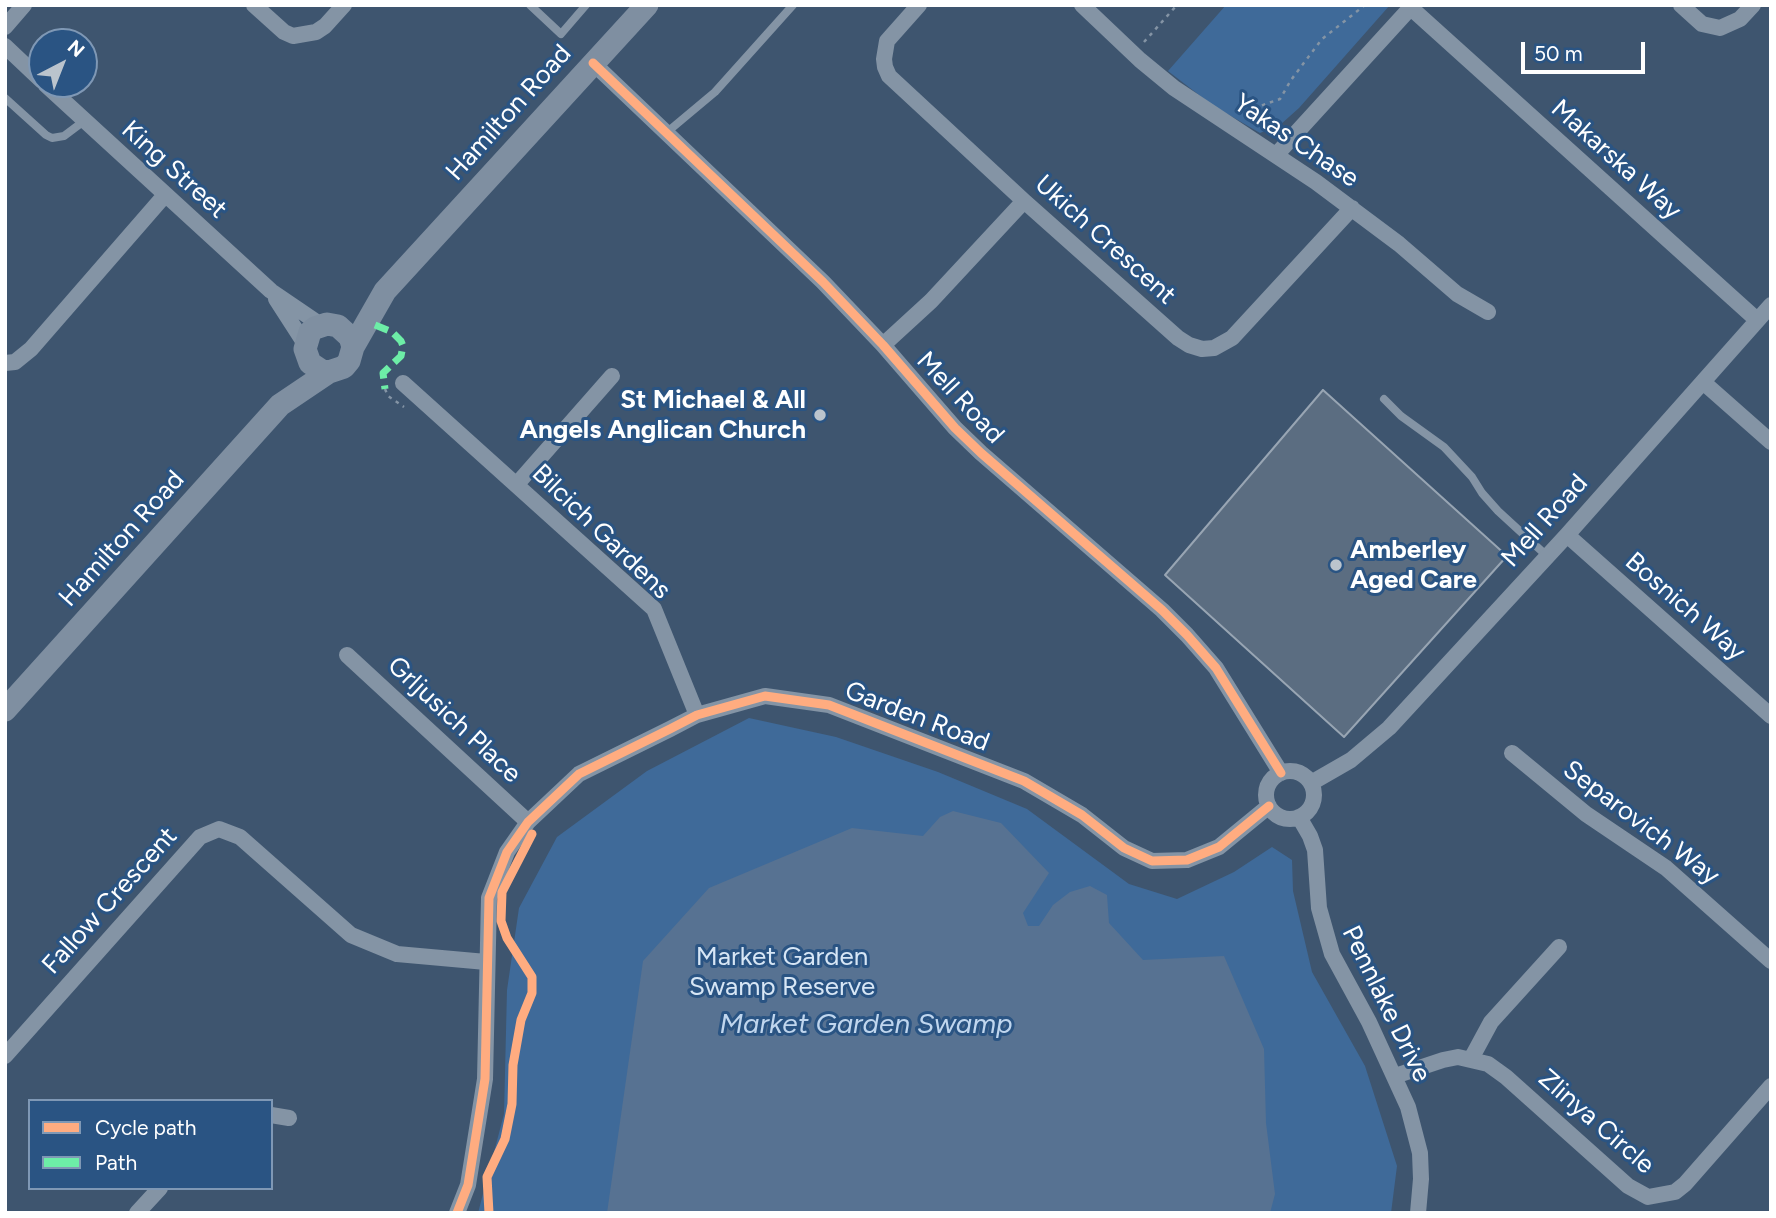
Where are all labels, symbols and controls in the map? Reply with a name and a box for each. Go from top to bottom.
north arrow [28,28,98,98]
scale bar [1524,28,1648,72]
text: N [63,35,89,62]
street label: Hamilton Road [440,39,578,187]
text: 50 m [1534,41,1583,66]
street label: Yakas Chase [1227,88,1365,194]
street label: Makarska Way [1544,93,1688,227]
street label: King Street [115,115,233,225]
street label: Ukich Crescent [1028,169,1182,311]
street label: Mell Road [910,346,1010,450]
place label: St Michael & All Angels Anglican Church [519,384,806,446]
marker: St Michael & All Angels Anglican Church [812,407,828,423]
street label: Bilcich Gardens [525,458,677,606]
street label: Hamilton Road [53,465,191,613]
street label: Mell Road [1495,468,1595,574]
place label: Amberley Aged Care [1350,534,1477,596]
street label: Bosnich Way [1618,546,1752,668]
marker: Amberley Aged Care [1328,557,1344,573]
street label: Grljusich Place [381,650,527,790]
street label: Garden Road [840,675,994,759]
street label: Separovich Way [1557,754,1725,892]
street label: Fallow Crescent [36,821,184,981]
street label: Pennlake Drive [1335,921,1437,1087]
park label: Market Garden Swamp Reserve [689,941,875,1002]
water label: Market Garden Swamp [719,1008,1013,1042]
street label: Zlinya Circle [1532,1063,1660,1181]
legend [28,1099,273,1190]
text: Cycle path [95,1115,196,1140]
text: Path [95,1150,137,1175]

